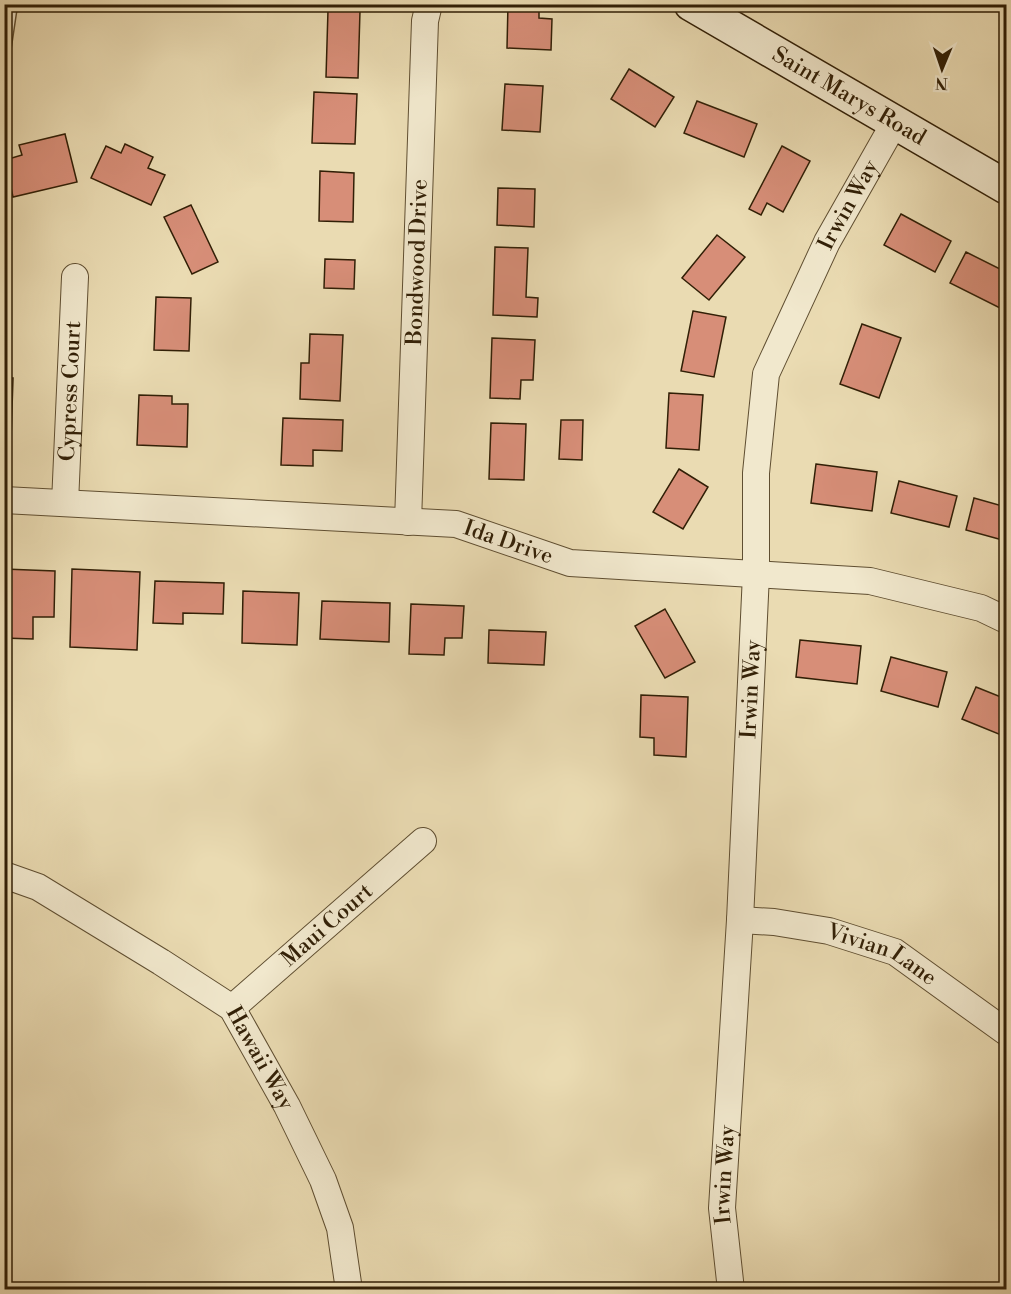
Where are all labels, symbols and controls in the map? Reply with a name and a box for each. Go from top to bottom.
north arrow [912,39,972,99]
street label: Saint Marys Road [768,41,931,151]
text: N [934,73,948,93]
street label: Irwin Way [812,155,884,254]
street label: Bondwood Drive [400,178,433,347]
street label: Cypress Court [53,320,87,462]
street label: Ida Drive [460,514,557,570]
street label: Irwin Way [735,639,766,739]
street label: Maui Court [275,878,378,972]
street label: Vivian Lane [823,917,942,991]
street label: Hawaii Way [220,1001,300,1115]
street label: Irwin Way [708,1124,741,1225]

